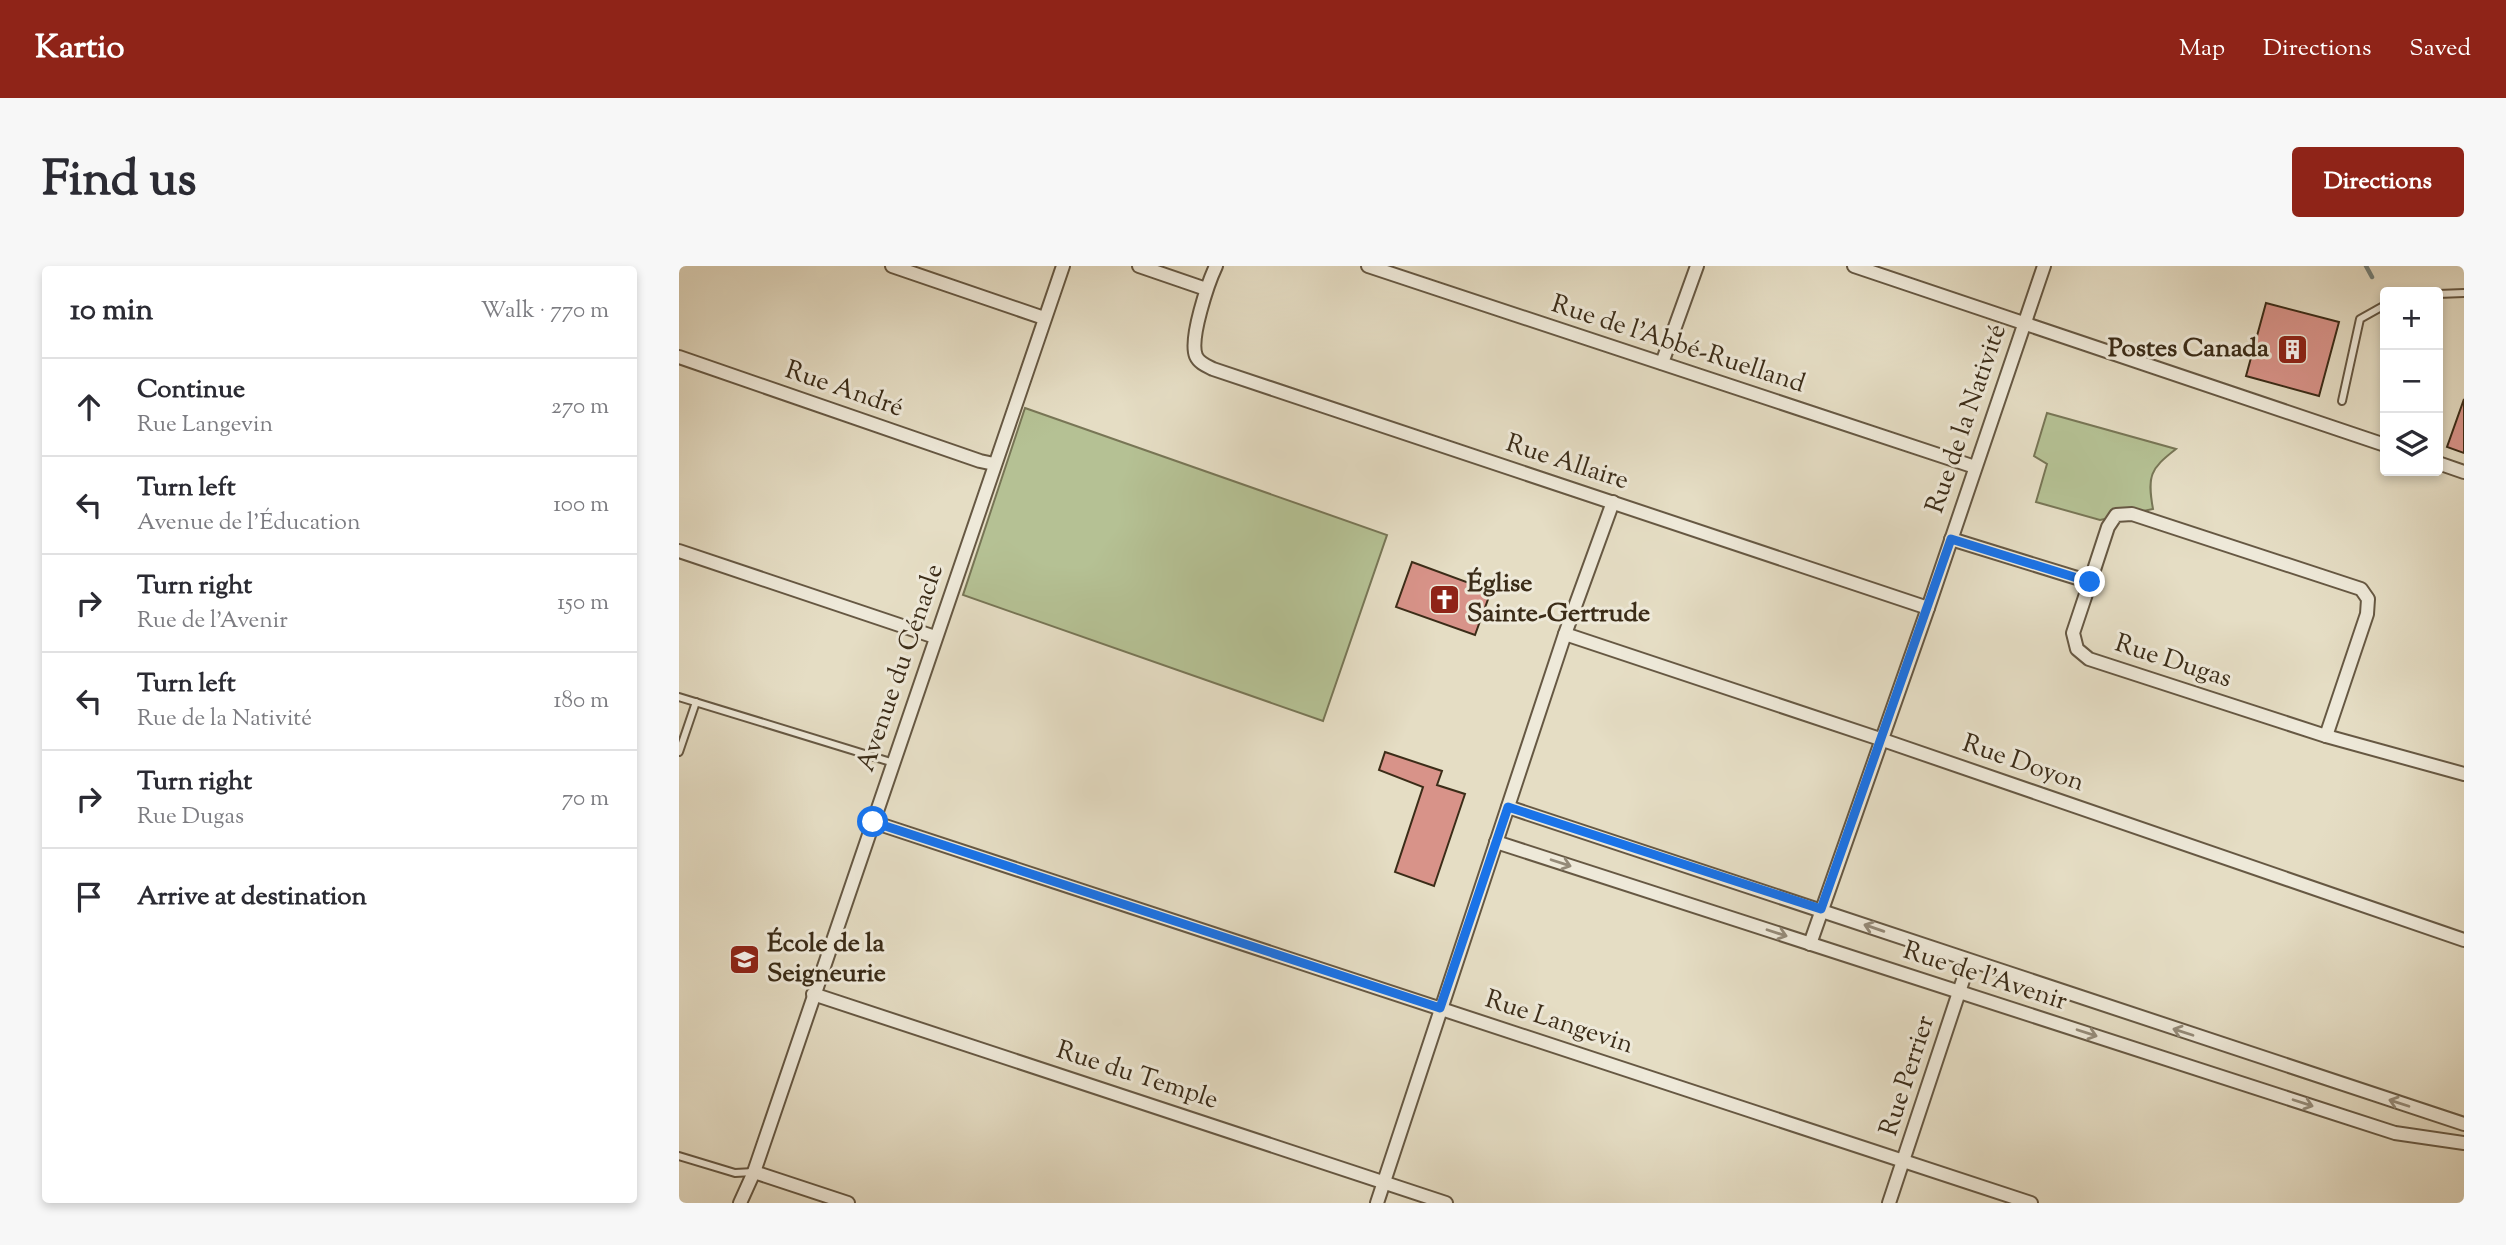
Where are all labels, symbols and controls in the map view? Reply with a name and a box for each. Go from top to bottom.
text: Kartio [35,25,125,73]
text: Map [2179,32,2225,66]
text: Directions [2263,32,2371,66]
text: Saved [2409,32,2471,66]
text: Find us [42,147,196,217]
button: Directions [2292,147,2464,217]
street label: Rue de l'Abbé-Ruelland [1546,287,1810,404]
map controls [2380,287,2443,476]
button: + [2380,287,2443,350]
text: 10 min [70,290,153,333]
text: Walk · 770 m [481,295,609,328]
street label: Rue de la Nativité [1917,319,2017,519]
place label: Postes Canada [2108,331,2269,368]
building icon: Postes Canada [2275,332,2309,366]
button: − [2380,350,2443,413]
street label: Rue André [780,352,908,428]
text: Continue [137,372,245,409]
icon: ahead [70,388,108,426]
text: 270 m [551,391,609,424]
text: Rue Langevin [137,409,273,442]
button: layers [2380,413,2443,476]
street label: Rue Allaire [1501,426,1633,500]
text: Turn left [137,470,236,507]
icon: left [70,486,108,524]
text: 100 m [553,489,609,522]
text: Avenue de l'Éducation [137,507,361,540]
street label: Avenue du Cénacle [848,559,954,777]
place label: Église Sainte-Gertrude [1467,566,1650,633]
route end [2074,566,2105,597]
text: Turn right [137,568,252,605]
church icon: Église Sainte-Gertrude [1427,582,1461,616]
icon: right [70,584,108,622]
text: 150 m [557,587,609,620]
text: Rue de l'Avenir [137,605,288,638]
street label: Rue Dugas [2110,626,2236,698]
text: Turn left [137,666,236,703]
icon: left [70,682,108,720]
text: 180 m [554,685,609,718]
text: Rue de la Nativité [137,703,312,736]
street label: Rue Doyon [1957,726,2089,802]
text: Turn right [137,764,252,801]
icon: right [70,780,108,818]
text: 70 m [562,783,609,816]
text: Rue Dugas [137,801,244,834]
route start [857,806,888,837]
one-way arrow [1549,858,1571,870]
icon: arrive [70,878,108,916]
text: Arrive at destination [137,879,367,916]
one-way arrow [1864,921,1886,933]
place label: École de la Seigneurie [767,926,886,993]
one-way arrow [1766,928,1788,941]
street label: Rue de l'Avenir [1898,933,2072,1021]
school or university icon: École de la Seigneurie [727,942,761,976]
street label: Rue Langevin [1480,982,1638,1064]
street label: Rue Perrier [1871,1011,1945,1141]
one-way arrow [2172,1025,2194,1038]
one-way arrow [2075,1028,2097,1040]
street label: Rue du Temple [1051,1032,1223,1120]
one-way arrow [2389,1096,2411,1108]
one-way arrow [2292,1098,2314,1110]

